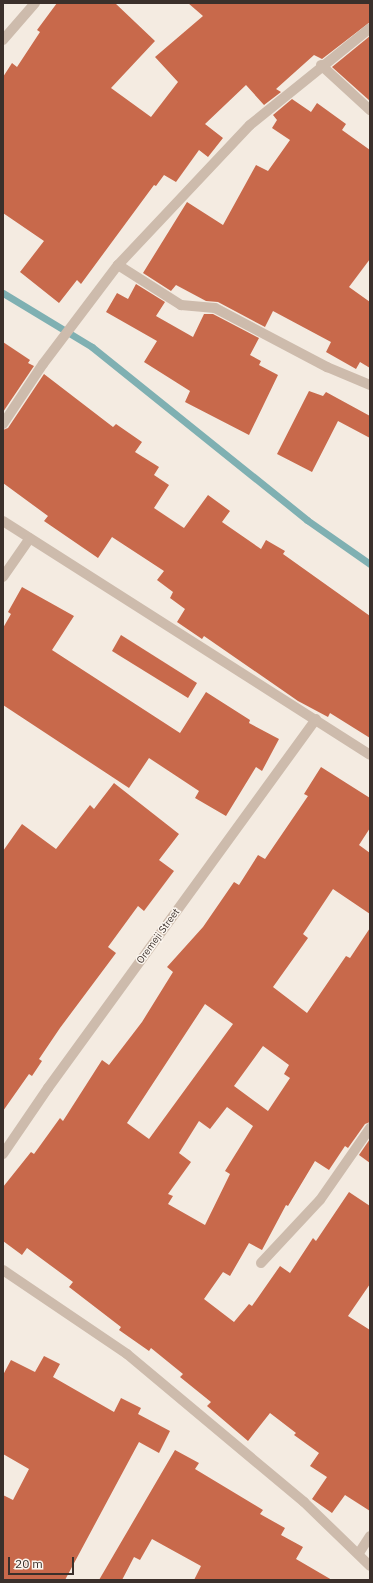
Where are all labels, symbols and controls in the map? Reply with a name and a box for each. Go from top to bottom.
street label: Oremeji Street [134,906,182,966]
scale bar [10,1549,76,1575]
text: 20 m [15,1556,43,1571]

